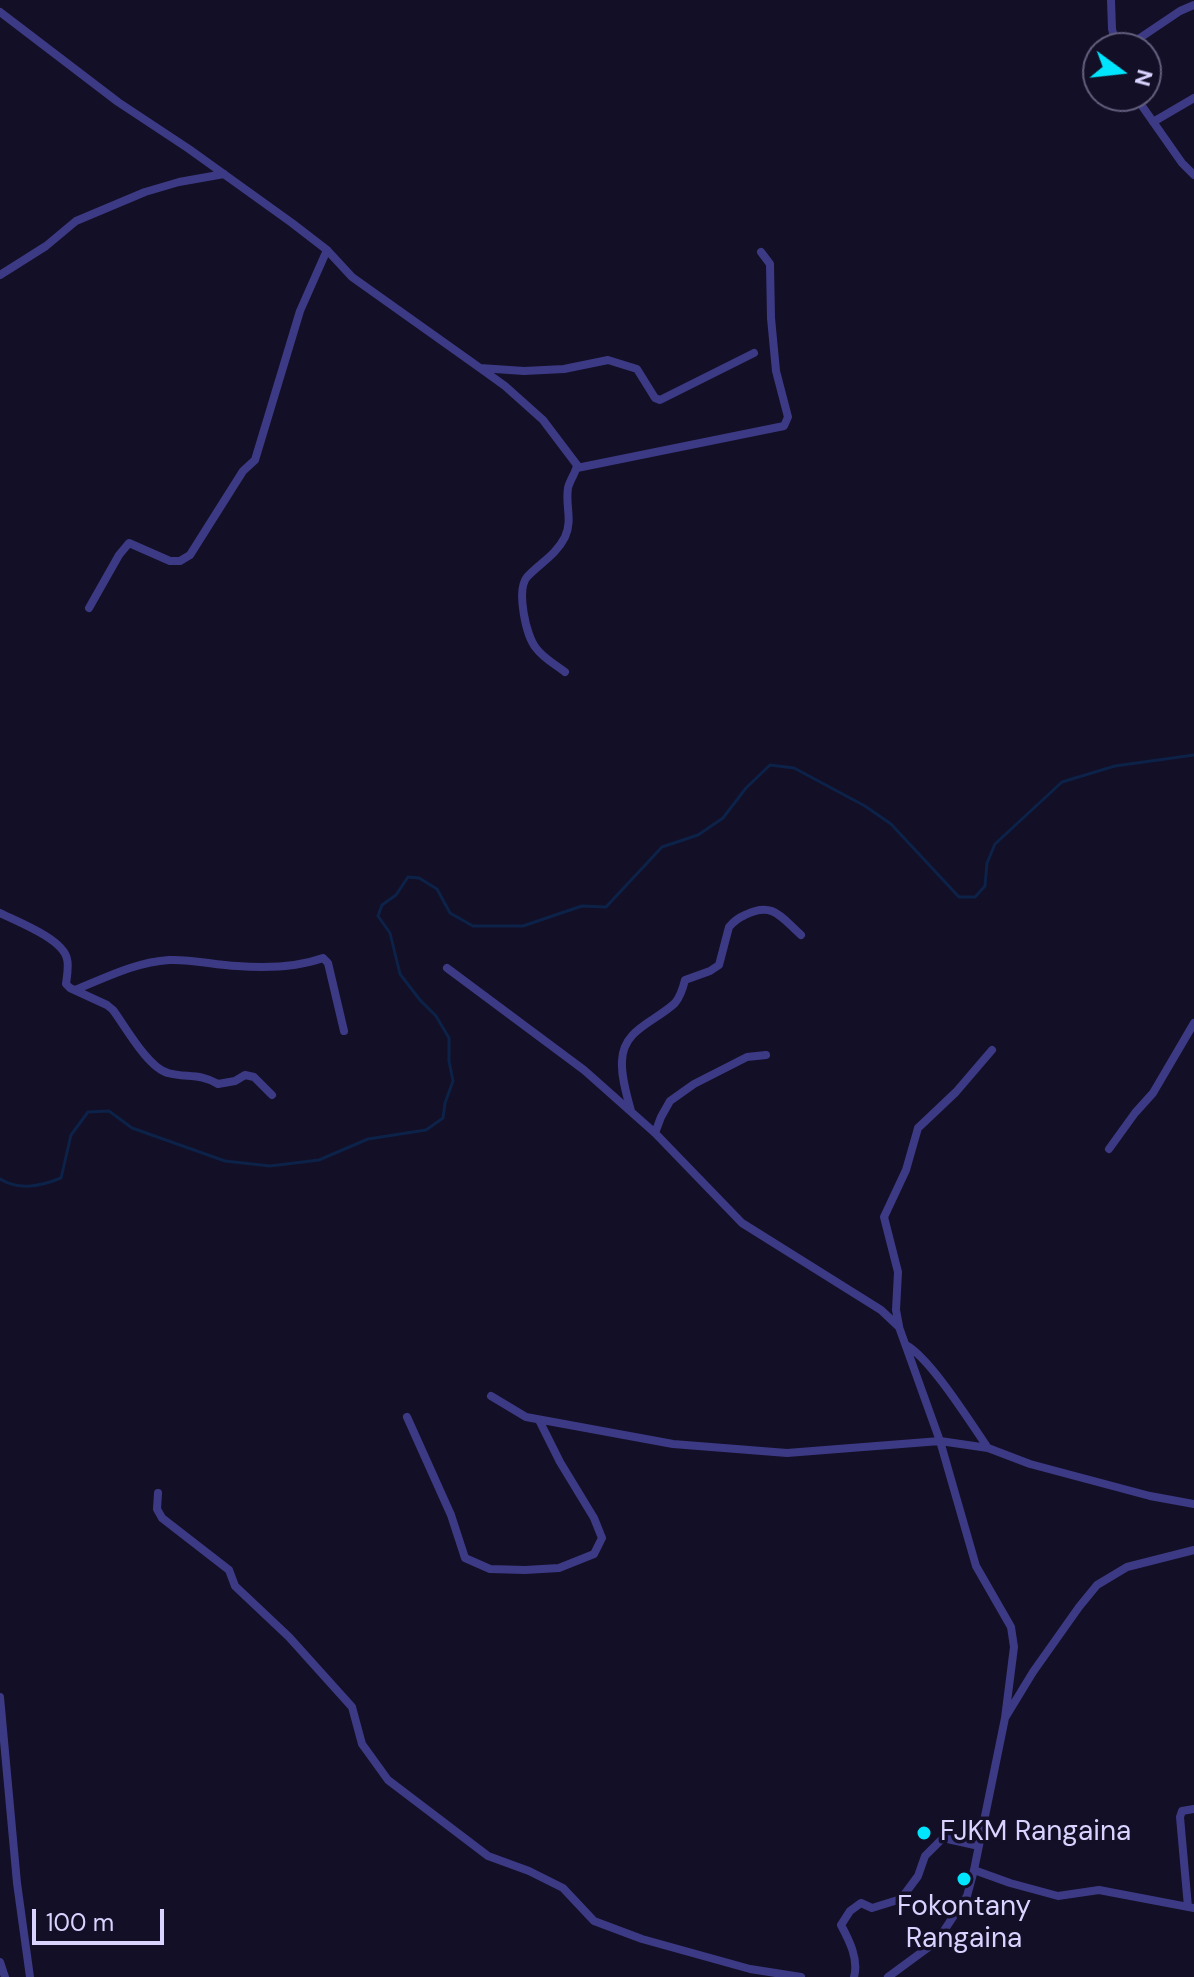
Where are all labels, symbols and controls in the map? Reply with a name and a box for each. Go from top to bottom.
north arrow [1082,32,1162,112]
text: N [1128,66,1160,89]
place label: FJKM Rangaina [940,1816,1131,1850]
marker: FJKM Rangaina [915,1824,933,1842]
marker: Fokontany Rangaina [955,1870,973,1888]
place label: Fokontany Rangaina [897,1891,1031,1957]
scale bar [36,1893,168,1943]
text: 100 m [46,1907,114,1938]

